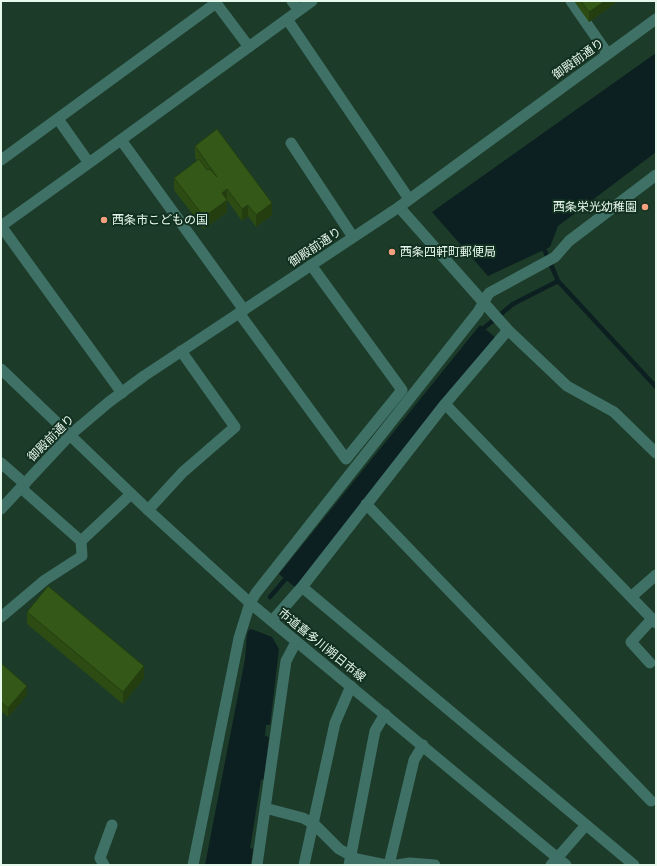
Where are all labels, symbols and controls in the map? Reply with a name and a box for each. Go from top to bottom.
street label: 御殿前通り [549,36,607,82]
place label: 西条栄光幼稚園 [553,200,637,214]
marker: 西条栄光幼稚園 [640,202,650,212]
place label: 西条市こどもの国 [112,213,208,227]
marker: 西条市こどもの国 [99,215,109,225]
street label: 御殿前通り [286,224,344,270]
place label: 西条四軒町郵便局 [400,245,496,259]
marker: 西条四軒町郵便局 [387,247,397,257]
street label: 御殿前通り [25,412,77,464]
street label: 市道喜多川朔日市線 [276,605,368,685]

